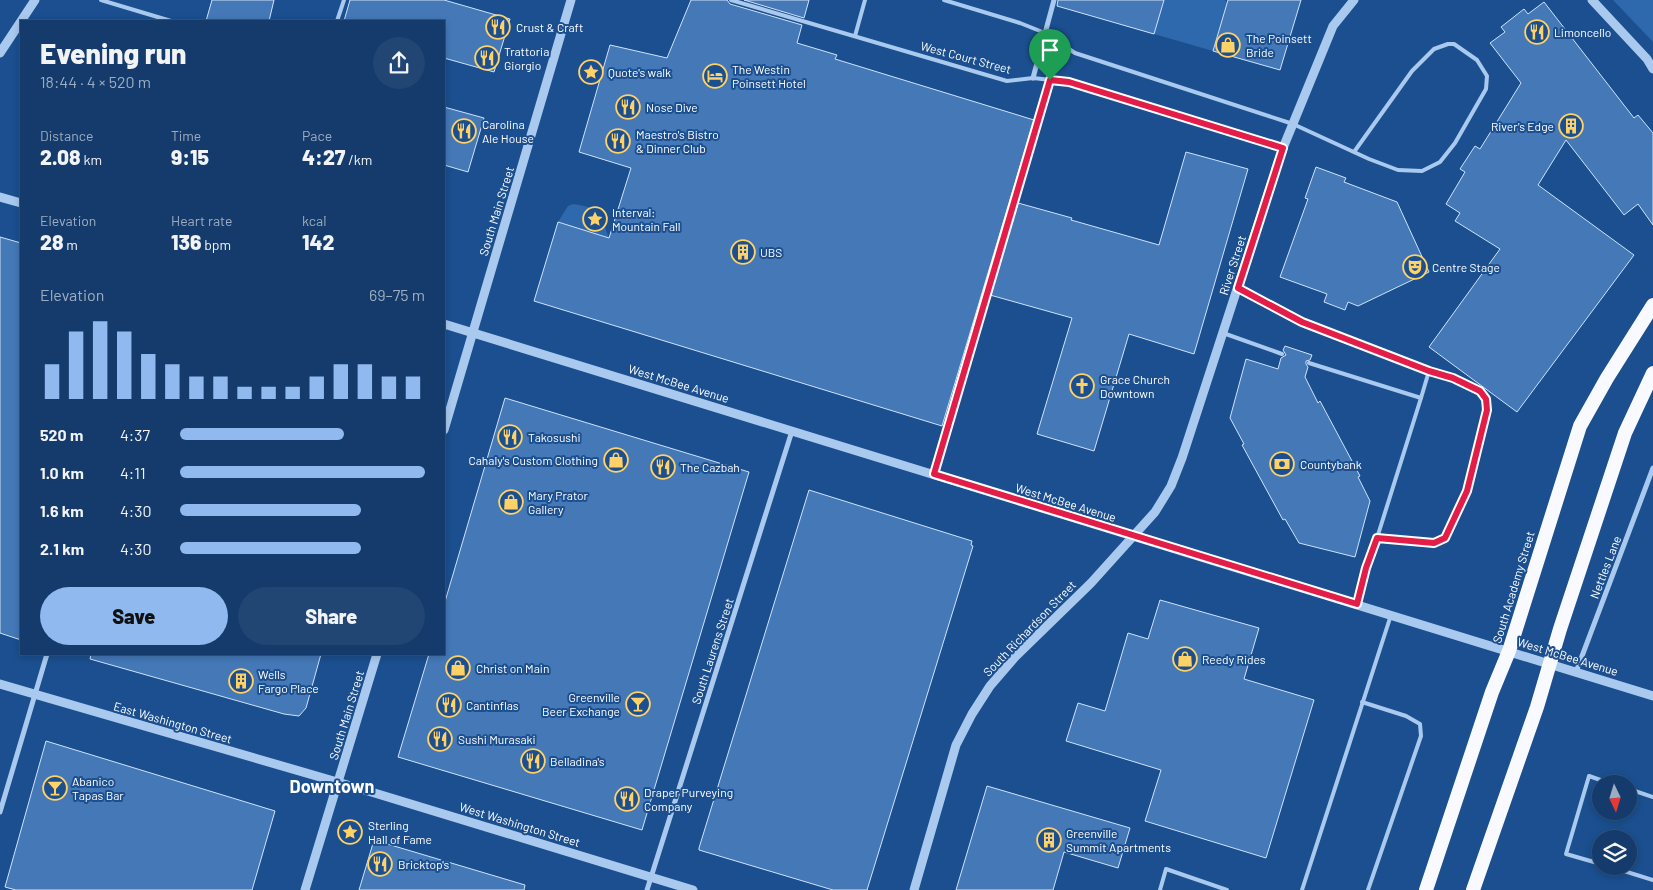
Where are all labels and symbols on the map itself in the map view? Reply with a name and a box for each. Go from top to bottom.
restaurant icon: Crust & Craft [485,14,511,40]
restaurant icon: Limoncello [1524,19,1550,45]
place label: Crust & Craft [516,20,583,34]
place label: Limoncello [1554,25,1611,39]
pin [1029,29,1071,80]
place label: The Poinsett Bride [1246,31,1312,59]
shop icon: The Poinsett Bride [1215,32,1241,58]
street label: West Court Street [919,38,1013,76]
place label: Trattoria Giorgio [504,44,549,72]
restaurant icon: Trattoria Giorgio [474,45,500,71]
place icon: Quote's walk [578,59,604,85]
place label: The Westin Poinsett Hotel [732,62,806,90]
hotel icon: The Westin Poinsett Hotel [702,63,728,89]
place label: Quote's walk [608,65,671,79]
restaurant icon: Nose Dive [615,94,641,120]
place label: Nose Dive [646,100,698,114]
building icon: River's Edge [1558,113,1584,139]
place label: Carolina Ale House [482,117,534,145]
restaurant icon: Carolina Ale House [451,118,477,144]
place label: River's Edge [1491,119,1554,133]
place label: Maestro's Bistro & Dinner Club [636,127,719,155]
restaurant icon: Maestro's Bistro & Dinner Club [605,128,631,154]
street label: South Main Street [476,165,516,257]
place label: Interval: Mountain Fall [612,205,681,233]
place icon: Interval: Mountain Fall [582,206,608,232]
street label: River Street [1216,233,1248,297]
building icon: UBS [730,239,756,265]
place label: UBS [760,245,782,259]
theatre icon: Centre Stage [1402,254,1428,280]
place label: Centre Stage [1432,260,1500,274]
street label: West McBee Avenue [627,361,731,405]
place label: Grace Church Downtown [1100,372,1170,400]
church icon: Grace Church Downtown [1069,373,1095,399]
restaurant icon: Takosushi [497,424,523,450]
place label: Takosushi [528,430,581,444]
shop icon: Cahaly's Custom Clothing [603,447,629,473]
bank icon: Countybank [1269,451,1295,477]
place label: Cahaly's Custom Clothing [469,453,598,467]
restaurant icon: The Cazbah [650,454,676,480]
place label: Countybank [1300,457,1362,471]
place label: The Cazbah [680,460,740,474]
street label: West McBee Avenue [1014,480,1118,524]
place label: Mary Prator Gallery [528,488,589,516]
shop icon: Mary Prator Gallery [498,489,524,515]
street label: South Academy Street [1489,529,1537,645]
street label: Nettles Lane [1587,534,1623,600]
street label: South Richardson Street [980,577,1078,679]
street label: South Laurens Street [688,596,736,706]
street label: West McBee Avenue [1516,634,1620,678]
shop icon: Reedy Rides [1172,646,1198,672]
place label: Reedy Rides [1202,652,1266,666]
shop icon: Christ on Main [445,655,471,681]
place label: Christ on Main [476,661,549,675]
place label: Wells Fargo Place [258,667,319,695]
building icon: Wells Fargo Place [228,668,254,694]
street label: South Main Street [326,669,366,761]
place label: Greenville Beer Exchange [542,690,620,718]
bar icon: Greenville Beer Exchange [625,691,651,717]
restaurant icon: Cantinflas [436,692,462,718]
street label: East Washington Street [112,698,234,746]
place label: Cantinflas [466,698,519,712]
restaurant icon: Sushi Murasaki [427,726,453,752]
place label: Sushi Murasaki [458,732,536,746]
restaurant icon: Belladina's [520,748,546,774]
place label: Belladina's [550,754,605,768]
place label: Abanico Tapas Bar [72,774,124,802]
bar icon: Abanico Tapas Bar [42,775,68,801]
district label: Downtown [290,775,374,797]
north arrow [1592,775,1638,820]
place label: Draper Purveying Company [644,785,733,813]
restaurant icon: Draper Purveying Company [614,786,640,812]
street label: West Washington Street [458,799,582,849]
place label: Sterling Hall of Fame [368,818,432,846]
place icon: Sterling Hall of Fame [337,819,363,845]
place label: Greenville Summit Apartments [1066,826,1171,854]
building icon: Greenville Summit Apartments [1036,827,1062,853]
restaurant icon: Bricktop's [367,851,393,877]
place label: Bricktop's [398,857,449,871]

